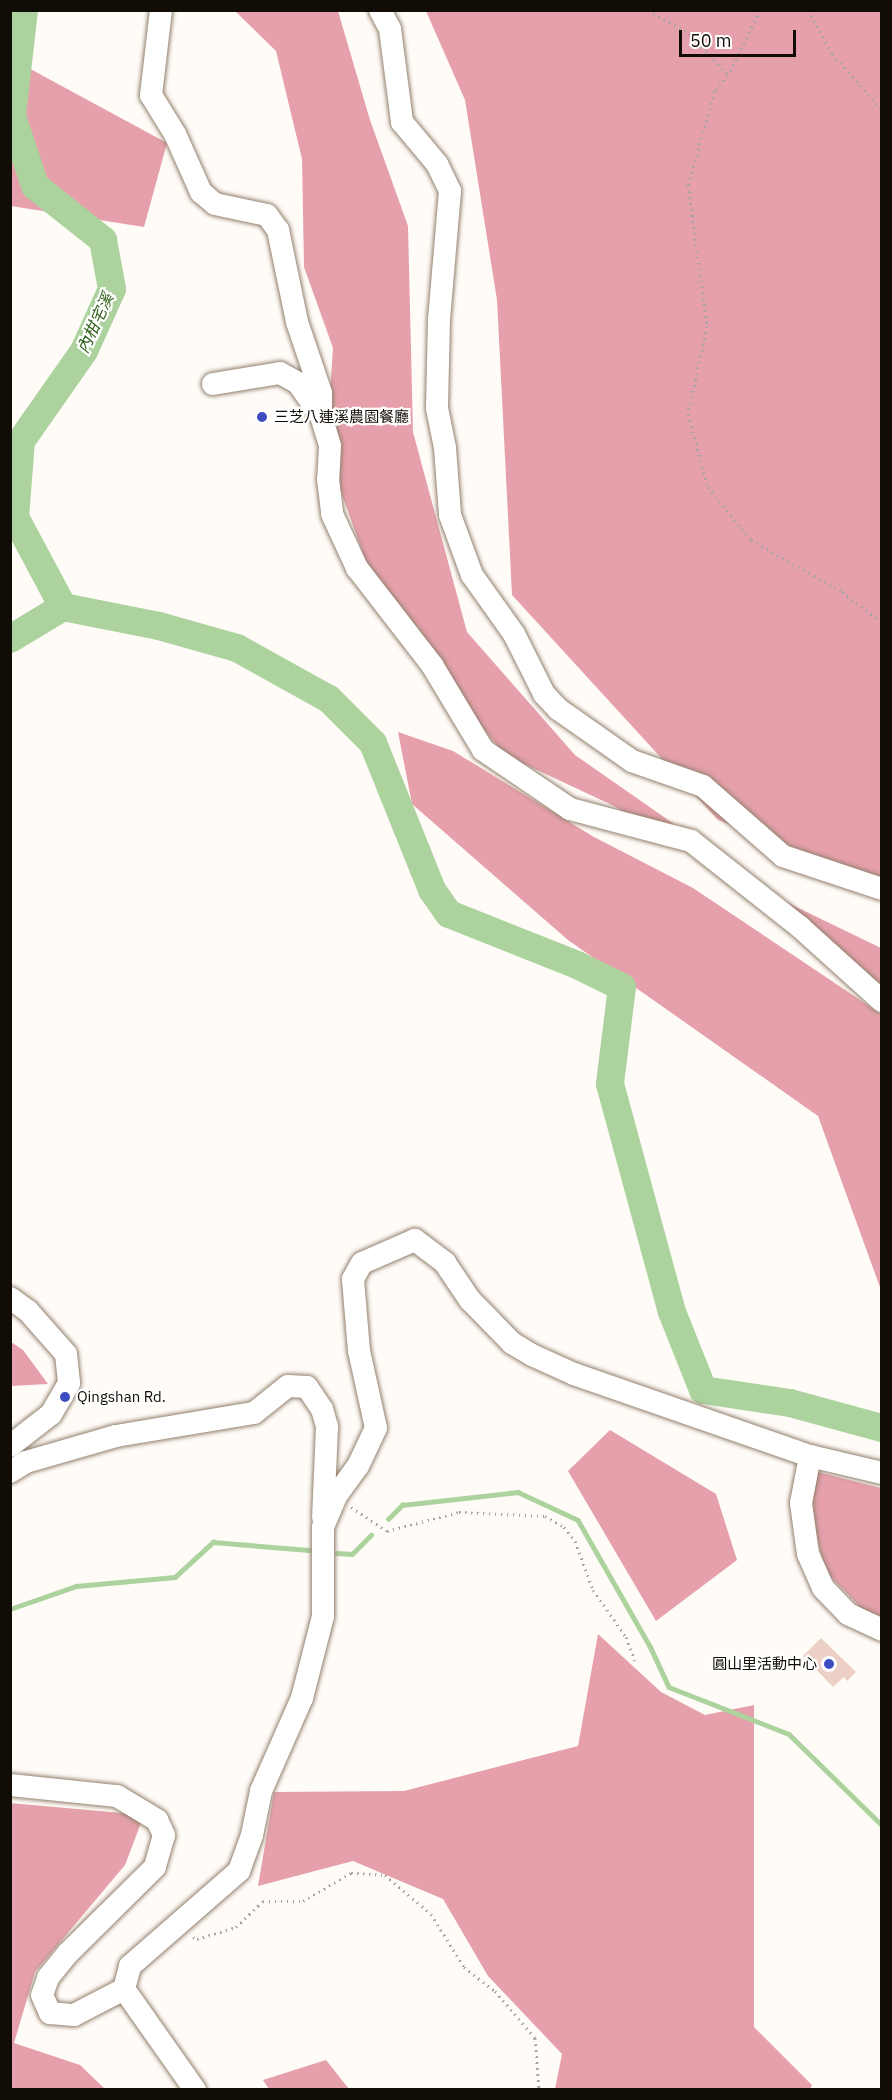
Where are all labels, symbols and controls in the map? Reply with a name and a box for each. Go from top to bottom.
scale bar [682,18,799,56]
text: 50 m [690,29,732,52]
water label: 內柑宅溪 [73,290,117,356]
place label: 三芝八連溪農園餐廳 [274,408,409,426]
marker: 三芝八連溪農園餐廳 [255,410,269,424]
place label: Qingshan Rd. [77,1388,166,1406]
marker: Qingshan Rd. [58,1390,72,1404]
place label: 圓山里活動中心 [712,1655,817,1673]
marker: 圓山里活動中心 [822,1657,836,1671]

